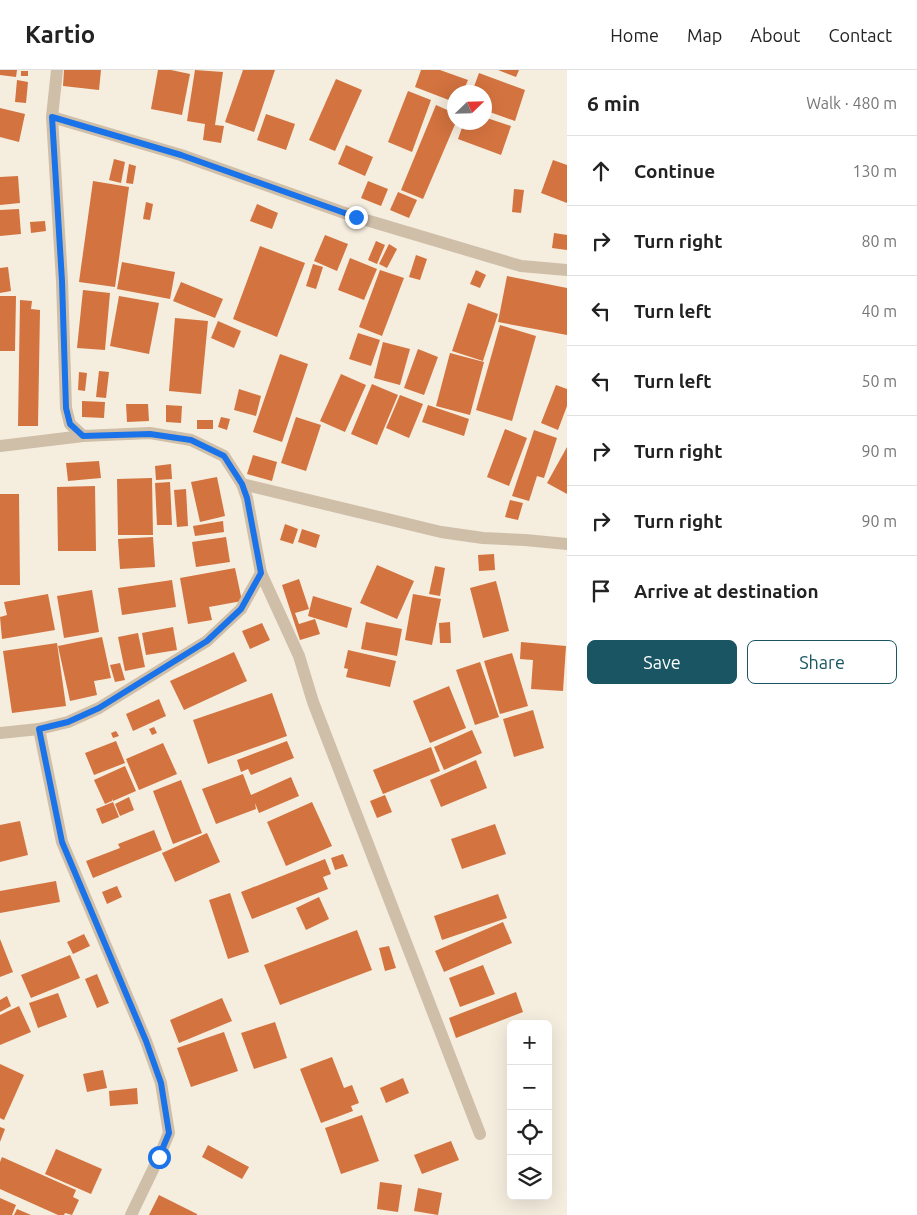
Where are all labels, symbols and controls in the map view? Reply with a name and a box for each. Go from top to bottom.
text: Kartio [25,21,95,48]
text: Home [610,25,659,45]
text: Map [687,25,722,45]
text: About [750,25,800,45]
text: Contact [828,25,892,45]
north arrow [447,85,492,130]
text: 6 min [587,91,640,115]
text: Walk · 480 m [806,94,897,112]
icon: ahead [587,157,615,185]
text: Continue [634,160,715,182]
text: 130 m [852,162,897,180]
route end [345,206,368,229]
icon: right [587,227,615,255]
text: Turn right [634,230,722,252]
text: 80 m [861,232,897,250]
icon: left [587,297,615,325]
text: Turn left [634,300,712,322]
text: 40 m [861,302,897,320]
icon: left [587,367,615,395]
text: Turn left [634,370,712,392]
text: 50 m [861,372,897,390]
icon: right [587,437,615,465]
text: Turn right [634,440,722,462]
text: 90 m [861,442,897,460]
icon: right [587,507,615,535]
text: Turn right [634,510,722,532]
text: 90 m [861,512,897,530]
icon: arrive [587,577,615,605]
text: Arrive at destination [634,580,819,602]
button: Save [587,640,737,684]
button: Share [747,640,897,684]
map controls [507,1020,552,1200]
button: + [507,1020,552,1065]
button: − [507,1065,552,1110]
button: locate [507,1110,552,1155]
route start [148,1146,171,1169]
button: layers [507,1155,552,1200]

